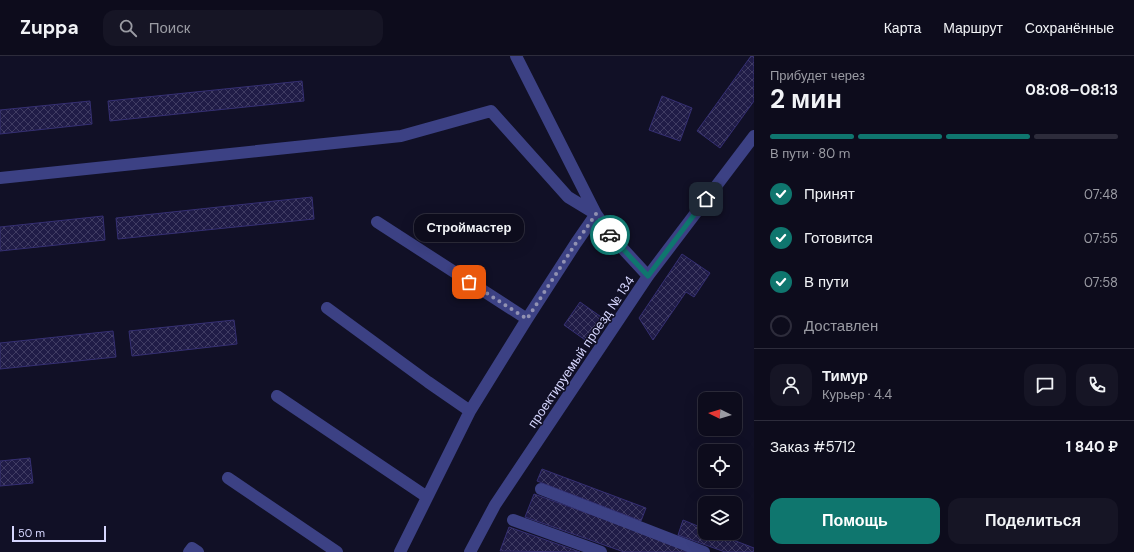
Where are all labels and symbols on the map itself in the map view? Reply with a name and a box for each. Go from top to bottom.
pin [689,182,723,216]
callout: Строймастер [414,214,524,242]
courier [590,215,630,255]
pin [452,265,486,299]
street label: проектируемый проезд № 134 [524,273,638,431]
north arrow [698,392,742,436]
scale bar [12,524,106,543]

